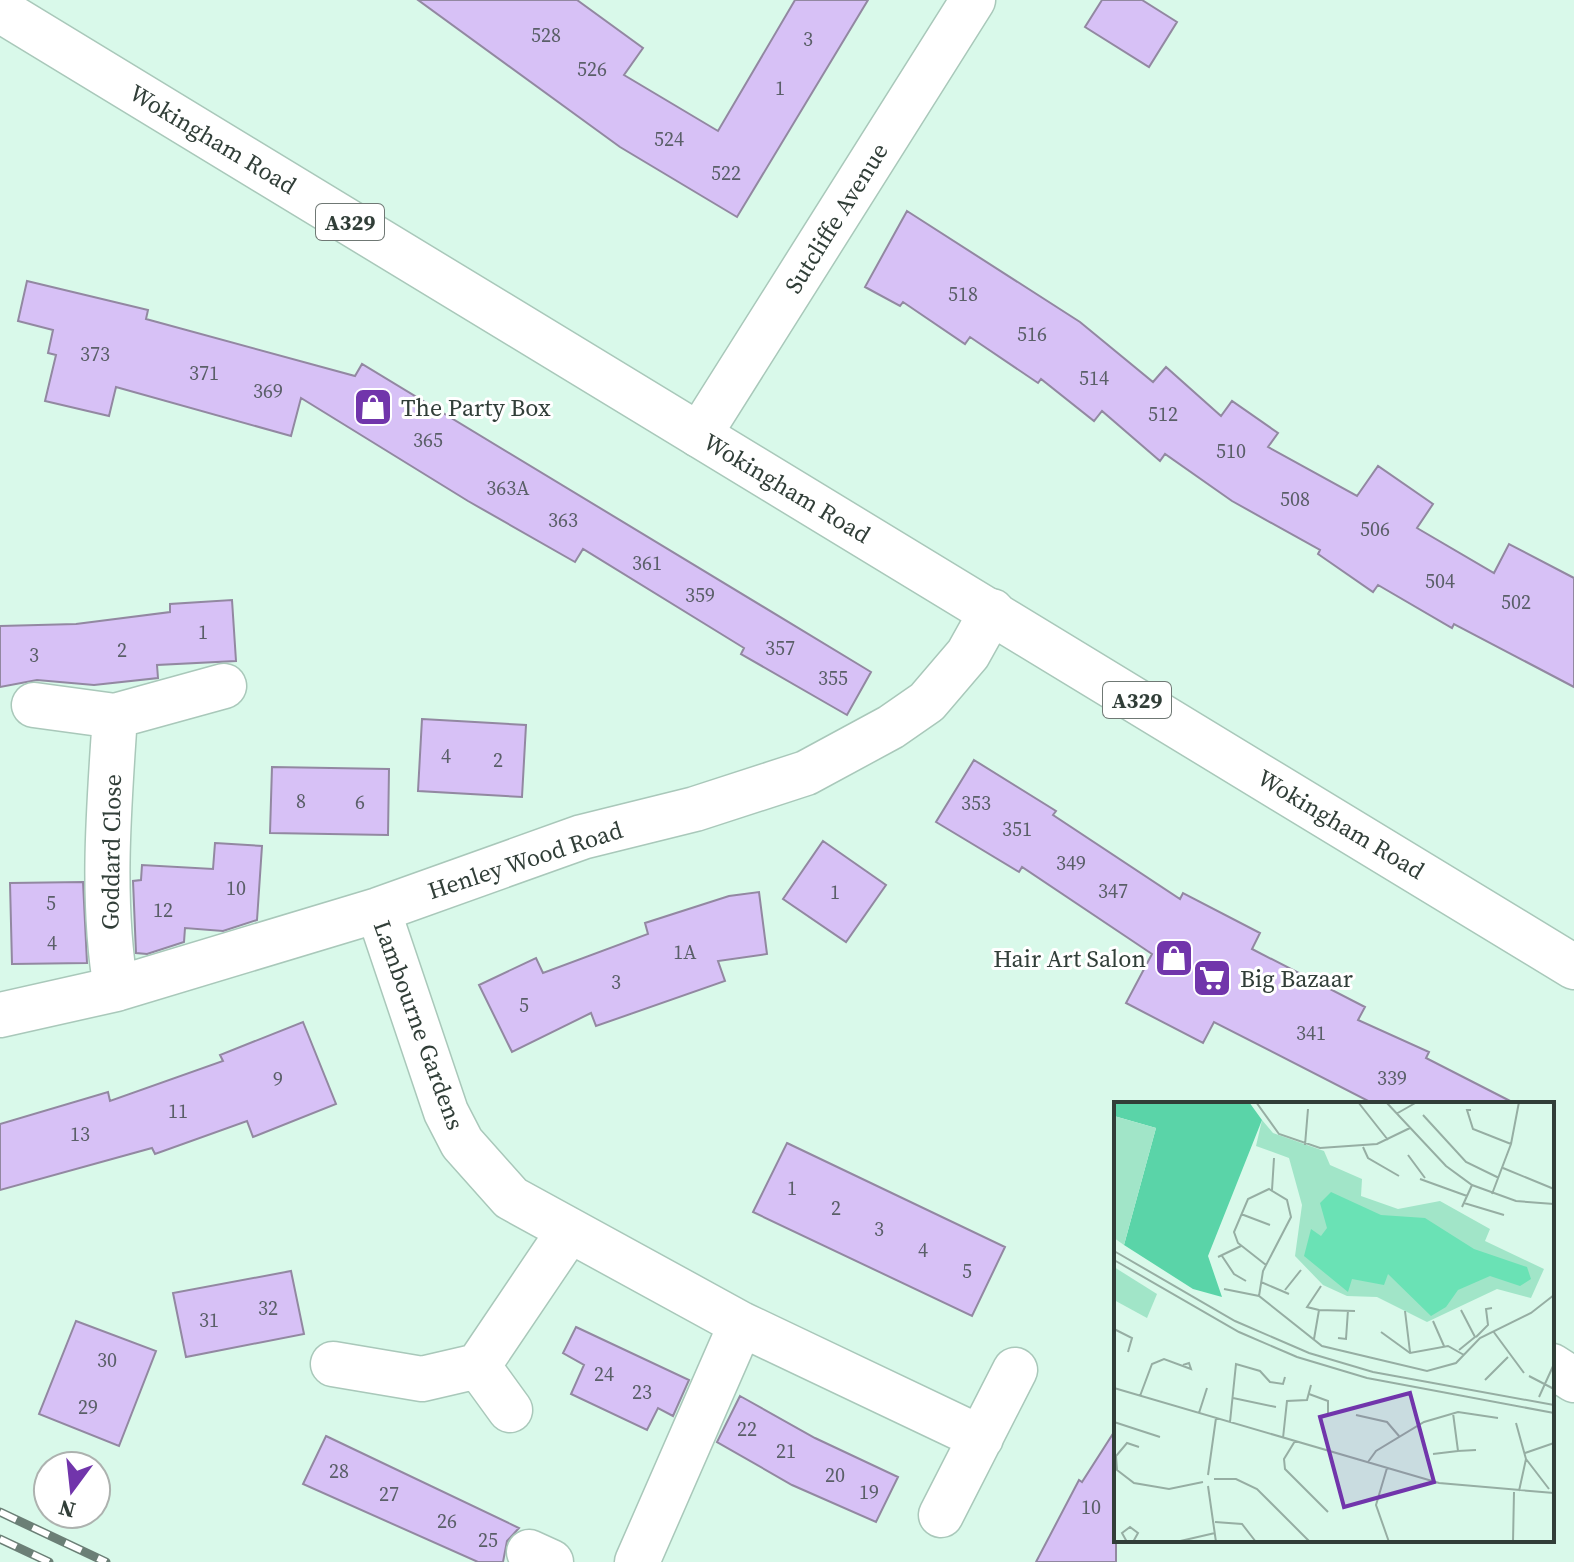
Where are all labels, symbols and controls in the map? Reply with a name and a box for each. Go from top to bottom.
house number: 528 [531,21,561,49]
house number: 3 [803,25,813,53]
house number: 526 [577,55,607,83]
house number: 1 [775,74,785,102]
street label: Wokingham Road [123,76,303,202]
house number: 524 [654,125,684,153]
street label: Sutcliffe Avenue [777,136,895,300]
house number: 522 [711,159,741,187]
road number: A329 [316,204,384,240]
house number: 518 [948,280,978,308]
house number: 516 [1017,320,1047,348]
house number: 373 [80,340,110,368]
house number: 371 [189,359,219,387]
house number: 514 [1079,364,1109,392]
house number: 369 [253,377,283,405]
shop icon: The Party Box [352,386,394,428]
place label: The Party Box [401,391,551,424]
house number: 512 [1148,400,1178,428]
street label: Wokingham Road [697,425,877,551]
house number: 365 [413,426,443,454]
house number: 510 [1216,437,1246,465]
house number: 363A [486,474,530,502]
house number: 508 [1280,485,1310,513]
house number: 363 [548,506,578,534]
house number: 506 [1360,515,1390,543]
house number: 361 [632,549,662,577]
house number: 504 [1425,567,1455,595]
house number: 359 [685,581,715,609]
house number: 502 [1501,588,1531,616]
house number: 1 [198,618,208,646]
house number: 357 [765,634,795,662]
house number: 2 [117,636,127,664]
house number: 3 [29,641,39,669]
house number: 355 [818,664,848,692]
road number: A329 [1103,682,1171,718]
house number: 4 [441,742,451,770]
house number: 2 [493,746,503,774]
street label: Wokingham Road [1251,761,1431,887]
street label: Goddard Close [93,774,129,930]
house number: 8 [296,787,306,815]
house number: 6 [355,788,365,816]
house number: 353 [961,789,991,817]
street label: Henley Wood Road [423,813,627,907]
house number: 351 [1002,815,1032,843]
house number: 349 [1056,849,1086,877]
house number: 10 [226,874,246,902]
house number: 347 [1098,877,1128,905]
house number: 1 [830,878,840,906]
house number: 5 [46,889,56,917]
house number: 12 [153,896,173,924]
street label: Lambourne Gardens [366,916,472,1134]
house number: 4 [47,929,57,957]
shop icon: Hair Art Salon [1153,937,1195,979]
house number: 1A [673,938,697,966]
place label: Hair Art Salon [993,942,1146,975]
supermarket icon: Big Bazaar [1191,957,1233,999]
place label: Big Bazaar [1240,962,1353,995]
house number: 3 [611,968,621,996]
house number: 5 [519,991,529,1019]
house number: 341 [1296,1019,1326,1047]
house number: 339 [1377,1064,1407,1092]
house number: 9 [273,1065,283,1093]
house number: 11 [168,1097,188,1125]
inset map [1114,1102,1554,1542]
house number: 13 [70,1120,90,1148]
house number: 1 [787,1174,797,1202]
house number: 2 [831,1194,841,1222]
house number: 3 [874,1215,884,1243]
house number: 4 [918,1236,928,1264]
house number: 5 [962,1257,972,1285]
house number: 32 [258,1294,278,1322]
house number: 31 [199,1306,219,1334]
house number: 30 [97,1346,117,1374]
house number: 24 [594,1360,614,1388]
house number: 23 [632,1378,652,1406]
house number: 29 [78,1393,98,1421]
house number: 22 [737,1415,757,1443]
house number: 21 [776,1437,796,1465]
north arrow [32,1450,112,1530]
house number: 28 [329,1457,349,1485]
house number: 20 [825,1461,845,1489]
house number: 19 [859,1478,879,1506]
house number: 27 [379,1480,399,1508]
text: N [55,1493,78,1526]
house number: 10 [1081,1493,1101,1521]
house number: 26 [437,1507,457,1535]
house number: 25 [478,1526,498,1554]

